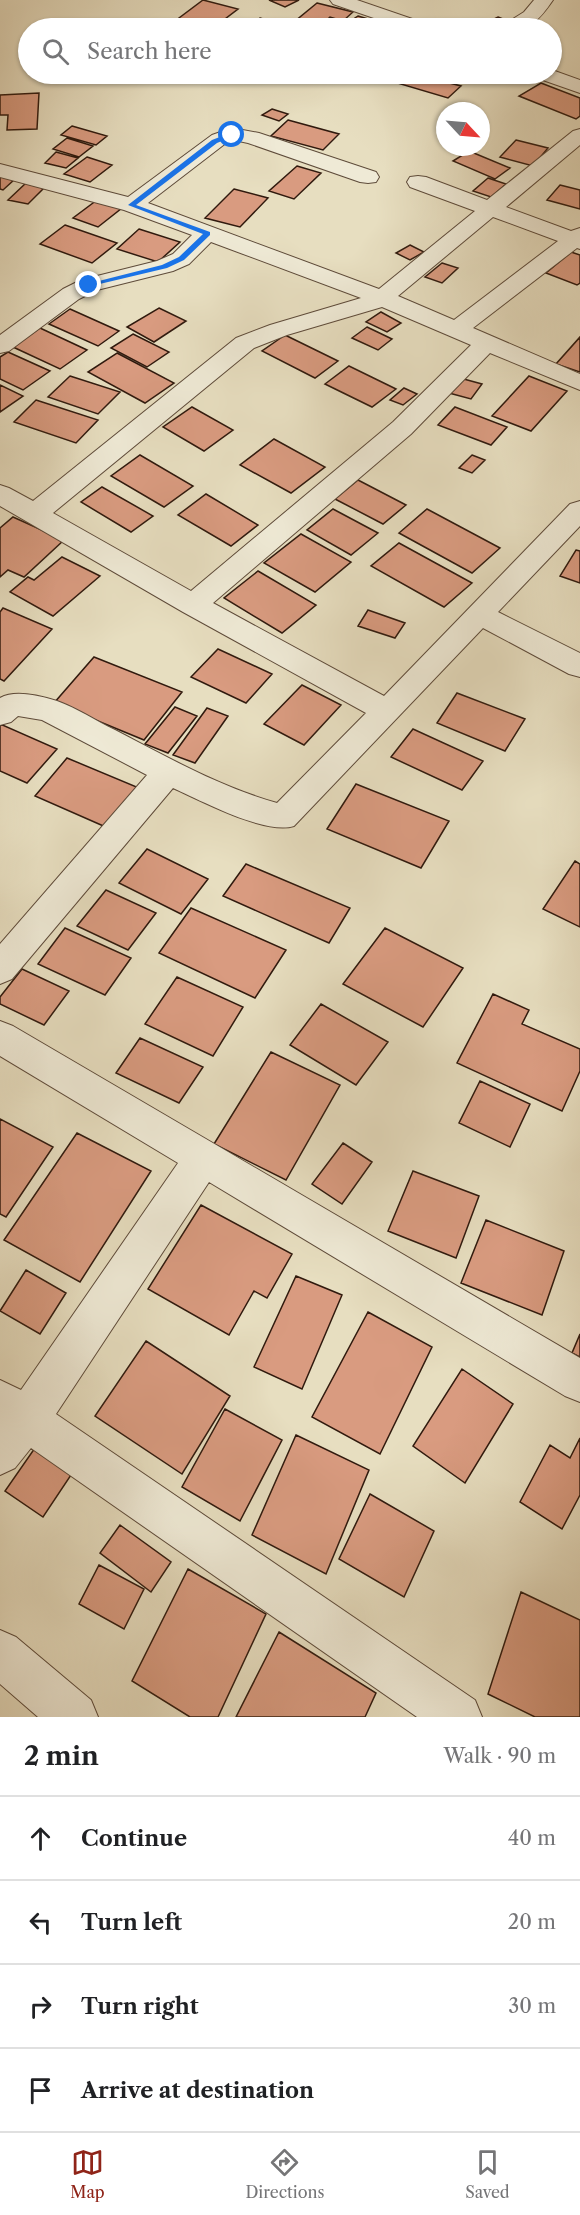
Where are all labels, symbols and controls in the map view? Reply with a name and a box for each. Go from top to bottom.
search box [18,18,562,84]
icon: search [39,35,72,68]
text: Search here [87,38,212,65]
north arrow [436,102,490,156]
route start [218,121,244,147]
route end [75,271,101,297]
text: 2 min [24,1740,99,1772]
text: Walk · 90 m [444,1744,556,1768]
icon: ahead [24,1822,57,1855]
text: Continue [81,1825,187,1852]
text: 40 m [508,1826,556,1850]
icon: left [24,1906,57,1939]
text: Turn left [81,1909,182,1936]
text: 20 m [508,1910,556,1934]
icon: right [24,1990,57,2023]
text: Turn right [81,1993,199,2020]
text: 30 m [508,1994,556,2018]
icon: arrive [24,2074,57,2107]
text: Arrive at destination [81,2077,314,2104]
tab: Map [70,2146,105,2202]
tab: Directions [245,2146,324,2202]
tab: Saved [465,2146,510,2202]

